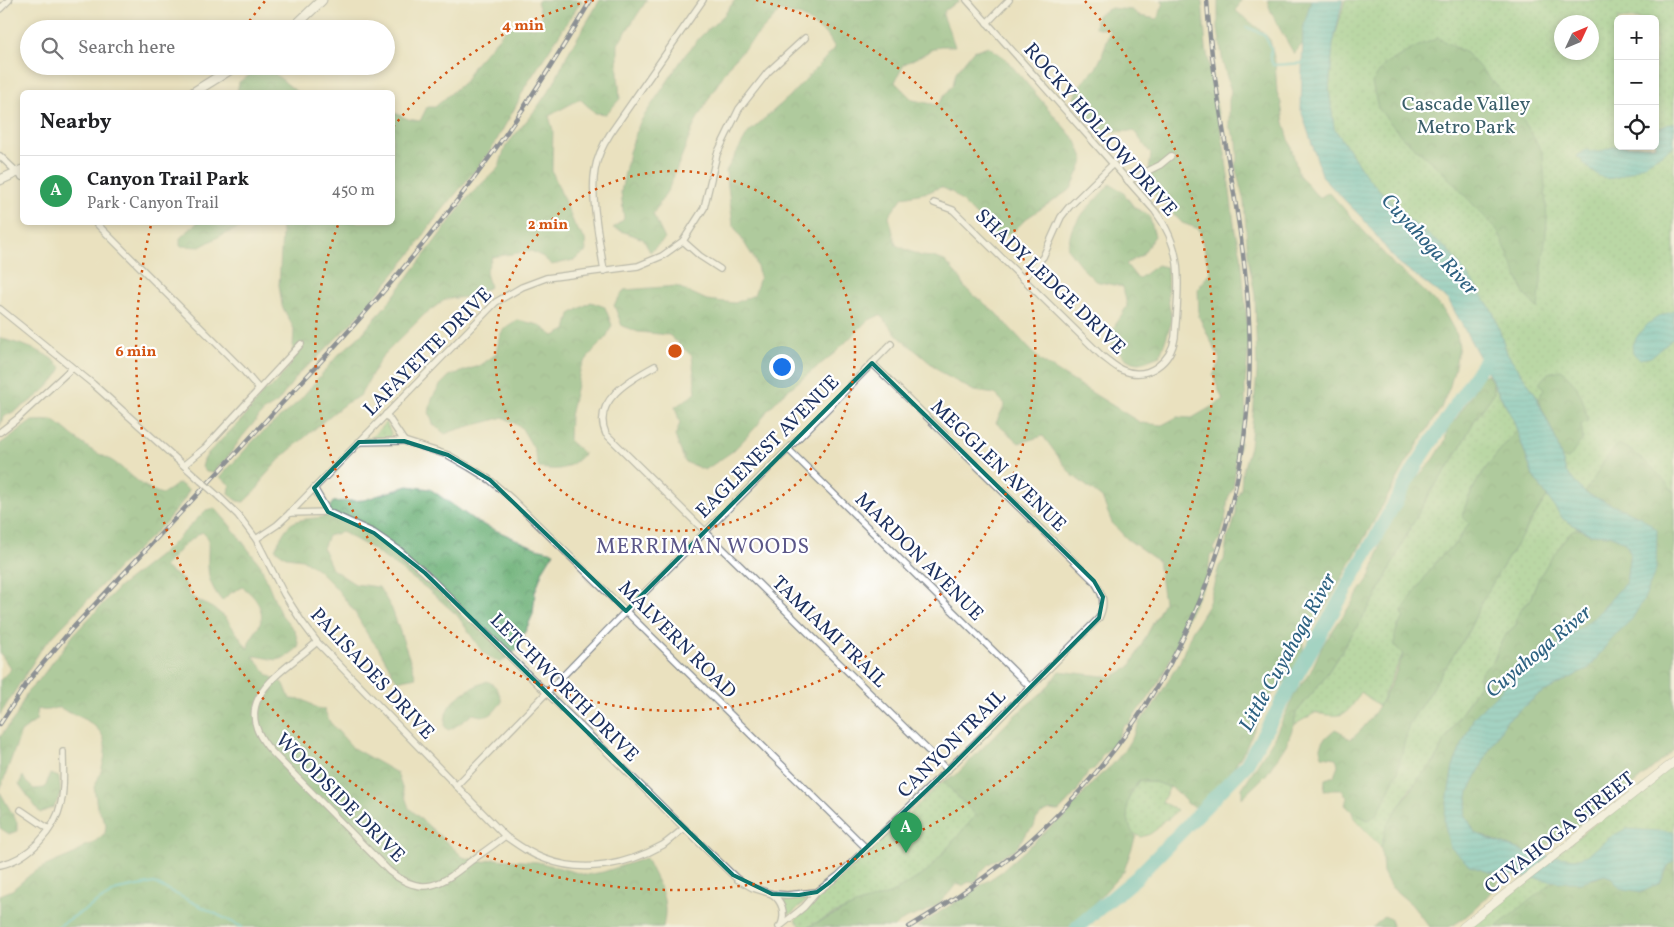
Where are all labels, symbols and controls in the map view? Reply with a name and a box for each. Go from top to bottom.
north arrow [1554,15,1599,60]
map controls [1614,15,1659,150]
button: + [1614,15,1659,60]
text: 4 min [502,16,544,37]
search box [20,20,395,75]
icon: search [38,34,66,62]
text: Search here [78,35,175,61]
street label: ROCKY HOLLOW DRIVE [1016,37,1183,223]
button: − [1614,60,1659,105]
park label: Cascade Valley Metro Park [1402,91,1530,142]
button: locate [1614,105,1659,150]
text: Nearby [40,108,111,137]
text: Canyon Trail Park [87,167,249,193]
text: A [50,180,62,202]
text: 450 m [332,180,375,202]
water label: Cuyahoga River [1374,187,1484,303]
text: Park · Canyon Trail [87,193,219,215]
street label: SHADY LEDGE DRIVE [968,203,1131,362]
text: 2 min [528,215,568,236]
street label: LAFAYETTE DRIVE [358,282,499,423]
text: 6 min [116,342,157,363]
centre of rings [666,342,684,360]
your location [769,354,795,380]
street label: EAGLENEST AVENUE [690,369,846,525]
street label: MEGGLEN AVENUE [923,394,1072,539]
street label: MARDON AVENUE [848,487,989,628]
district label: MERRIMAN WOODS [596,533,810,562]
water label: Little Cuyahoga River [1233,568,1344,737]
street label: TAMIAMI TRAIL [765,570,892,695]
street label: MALVERN ROAD [611,575,742,706]
water label: Cuyahoga River [1480,599,1598,705]
street label: PALISADES DRIVE [303,602,440,746]
street label: LETCHWORTH DRIVE [483,608,644,769]
street label: CANYON TRAIL [892,684,1013,805]
street label: WOODSIDE DRIVE [268,727,411,870]
street label: CUYAHOGA STREET [1479,766,1642,901]
pin: A [890,812,922,853]

